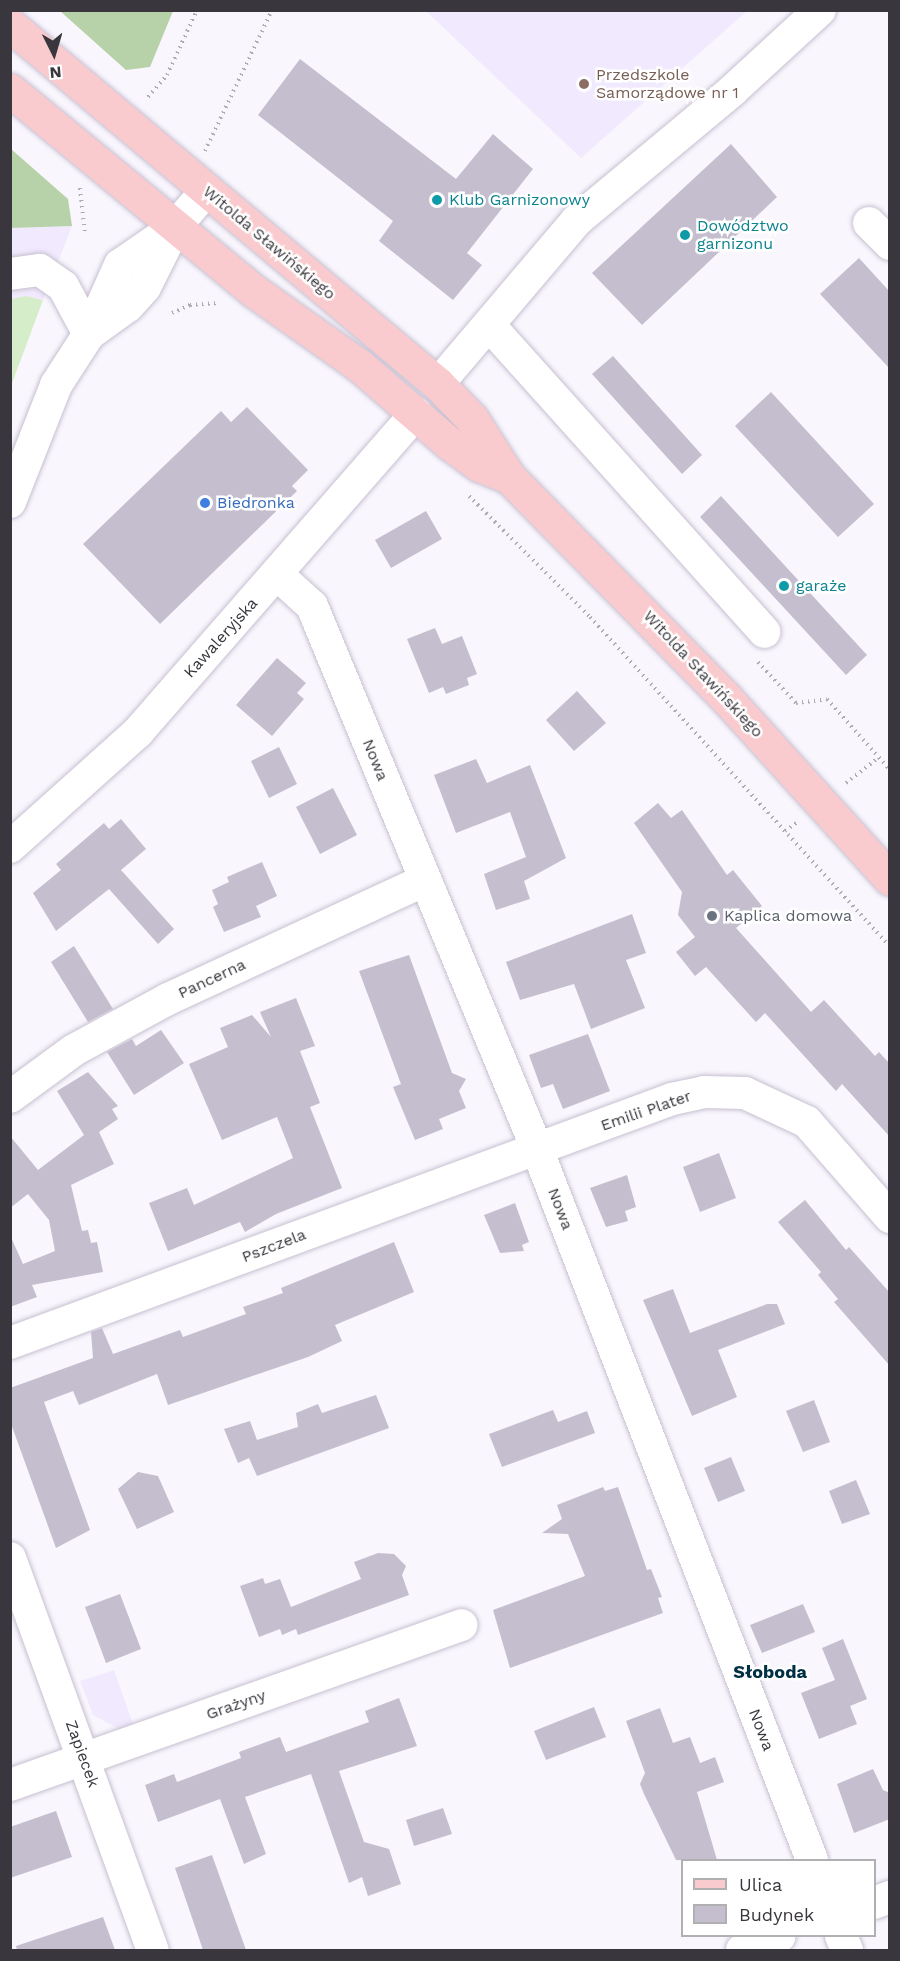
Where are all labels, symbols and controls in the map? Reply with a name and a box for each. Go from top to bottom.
north arrow [24,24,84,84]
text: N [49,62,62,82]
place label: Przedszkole Samorządowe nr 1 [596,65,739,103]
marker: Przedszkole Samorządowe nr 1 [577,77,591,91]
street label: Witolda Sławińskiego [199,182,339,304]
place label: Klub Garnizonowy [449,190,590,210]
marker: Klub Garnizonowy [430,193,444,207]
place label: Dowództwo garnizonu [697,216,789,254]
marker: Dowództwo garnizonu [678,228,692,242]
place label: Biedronka [217,493,295,513]
marker: Biedronka [198,496,212,510]
place label: garaże [796,576,847,596]
marker: garaże [777,579,791,593]
street label: Kawaleryjska [180,594,262,682]
street label: Witolda Sławińskiego [639,606,767,742]
street label: Nowa [358,736,392,784]
place label: Kaplica domowa [724,906,852,926]
marker: Kaplica domowa [705,909,719,923]
street label: Pancerna [175,955,249,1003]
street label: Emilii Plater [598,1087,694,1135]
street label: Nowa [543,1185,577,1233]
street label: Pszczela [239,1225,309,1267]
district label: Słoboda [733,1661,807,1683]
street label: Grażyny [204,1686,268,1724]
street label: Nowa [744,1706,778,1754]
street label: Zapiecek [61,1718,103,1790]
legend [681,1859,876,1937]
text: Ulica [739,1874,782,1895]
text: Budynek [739,1904,814,1925]

